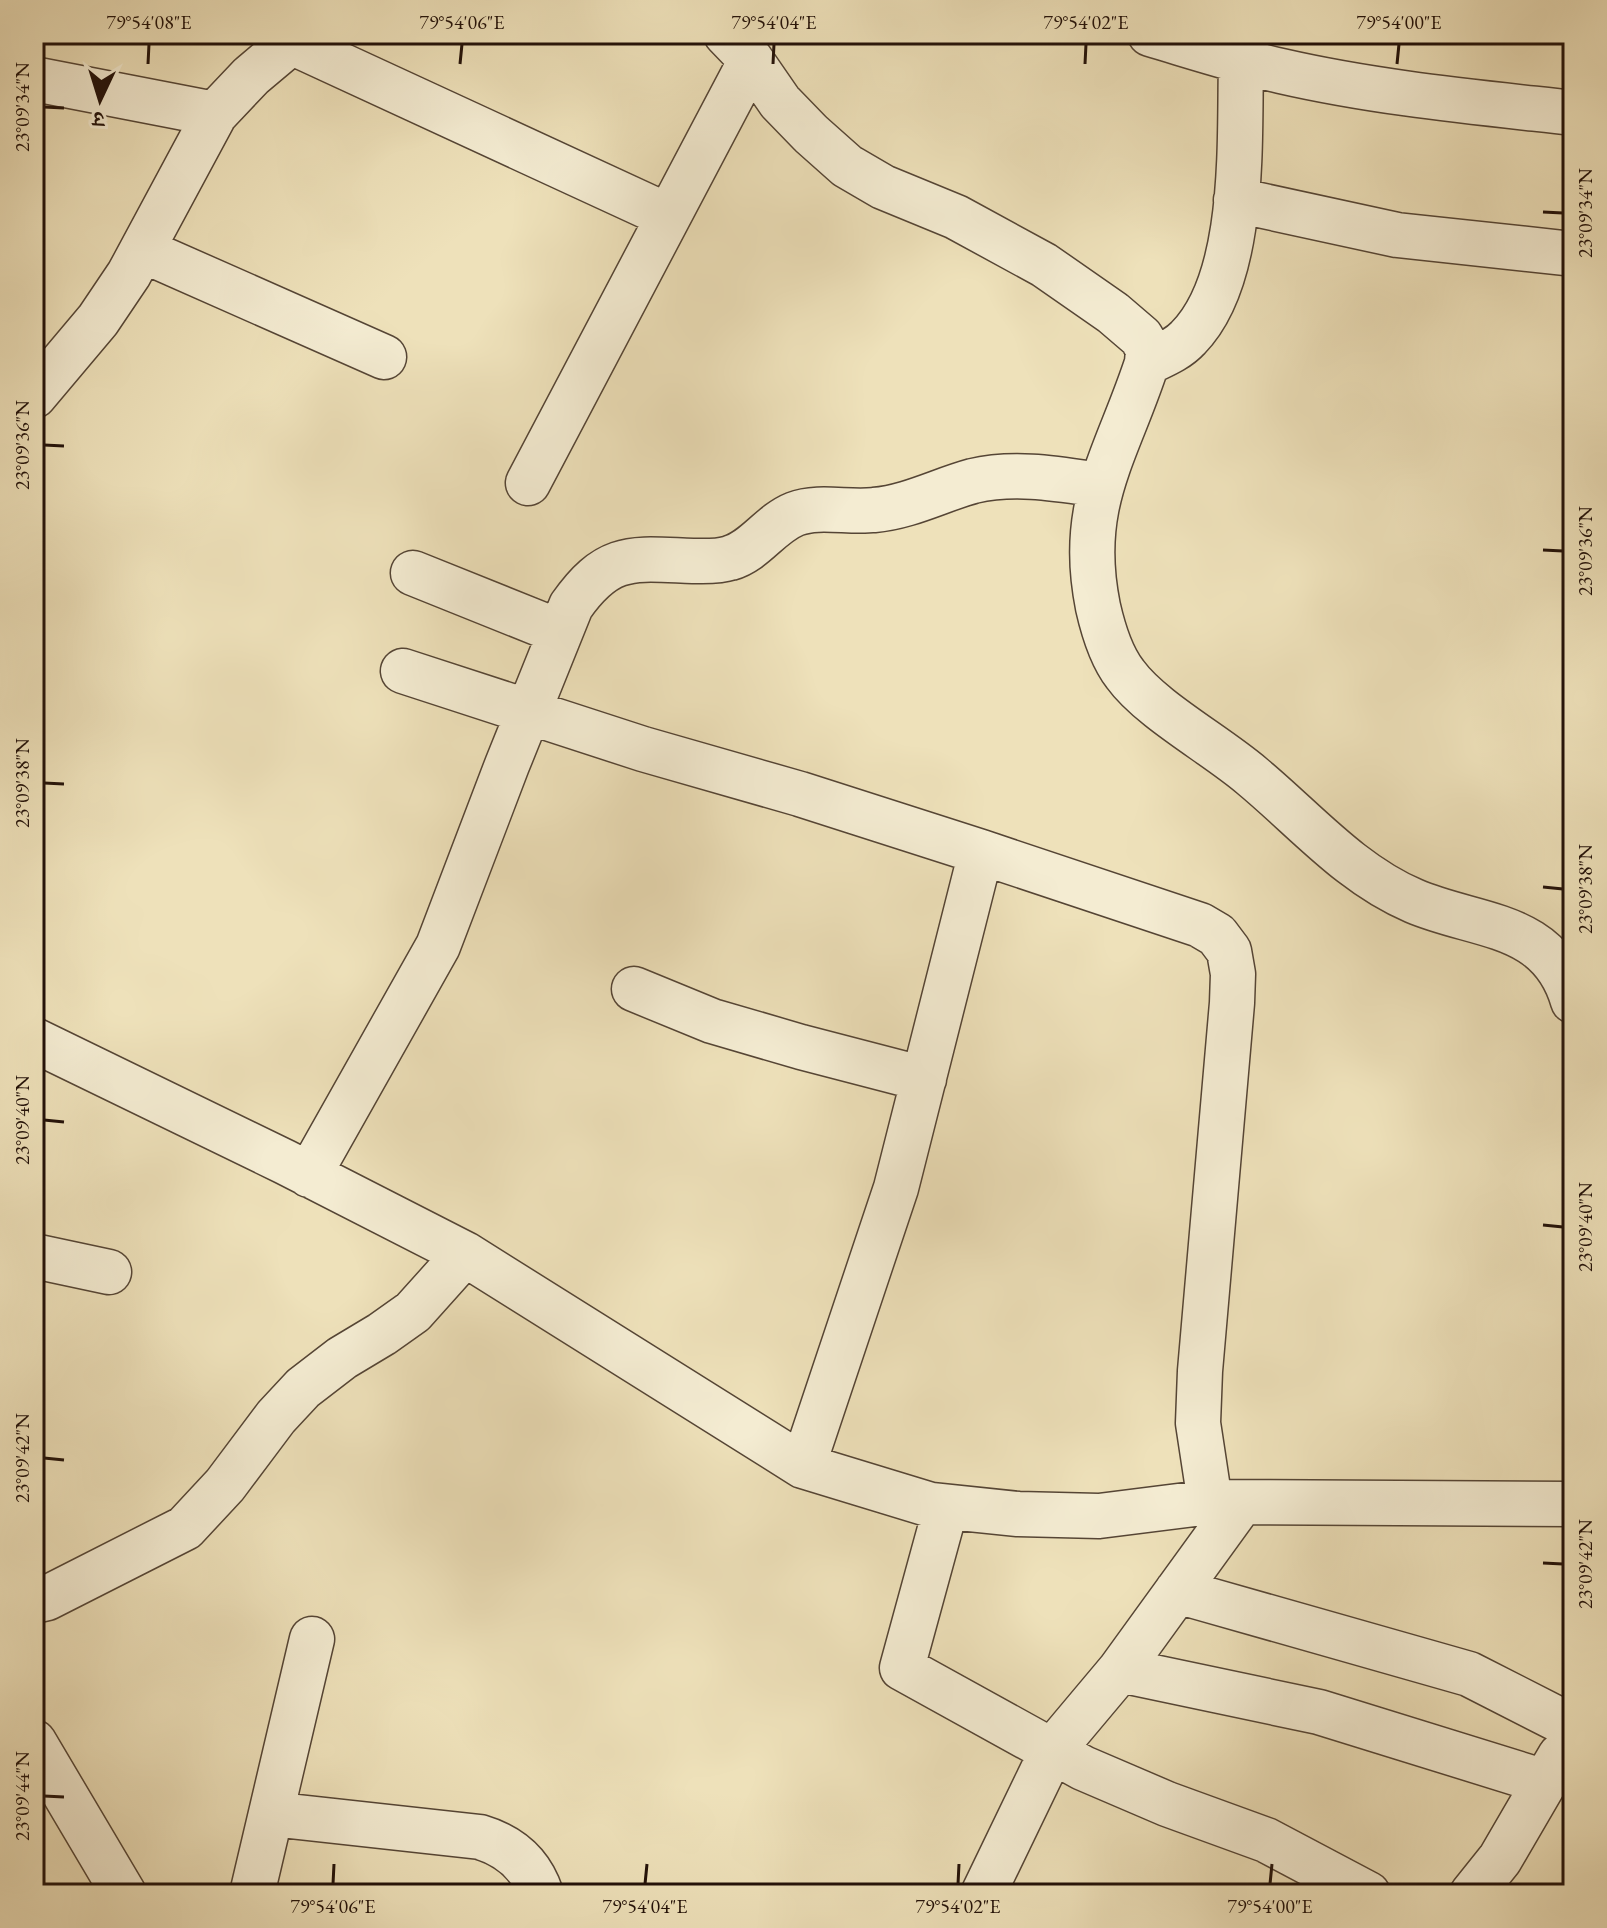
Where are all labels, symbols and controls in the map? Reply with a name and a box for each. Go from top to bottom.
text: 79°54'08"E [106,9,192,35]
text: 79°54'06"E [419,9,505,35]
text: 79°54'04"E [731,9,817,35]
text: 79°54'02"E [1043,9,1129,35]
text: 79°54'00"E [1356,9,1442,35]
north arrow [60,60,140,140]
text: 23°09'34"N [9,62,35,152]
text: उ [90,104,107,134]
text: 23°09'34"N [1572,168,1598,258]
text: 23°09'36"N [9,400,35,490]
text: 23°09'36"N [1572,506,1598,596]
text: 23°09'38"N [9,738,35,828]
text: 23°09'38"N [1572,844,1598,934]
text: 23°09'40"N [9,1075,35,1165]
text: 23°09'40"N [1572,1182,1598,1272]
text: 23°09'42"N [9,1413,35,1503]
text: 23°09'42"N [1572,1519,1598,1609]
text: 23°09'44"N [9,1751,35,1841]
text: 79°54'06"E [290,1893,376,1919]
text: 79°54'04"E [602,1893,688,1919]
text: 79°54'02"E [915,1893,1001,1919]
text: 79°54'00"E [1227,1893,1313,1919]

